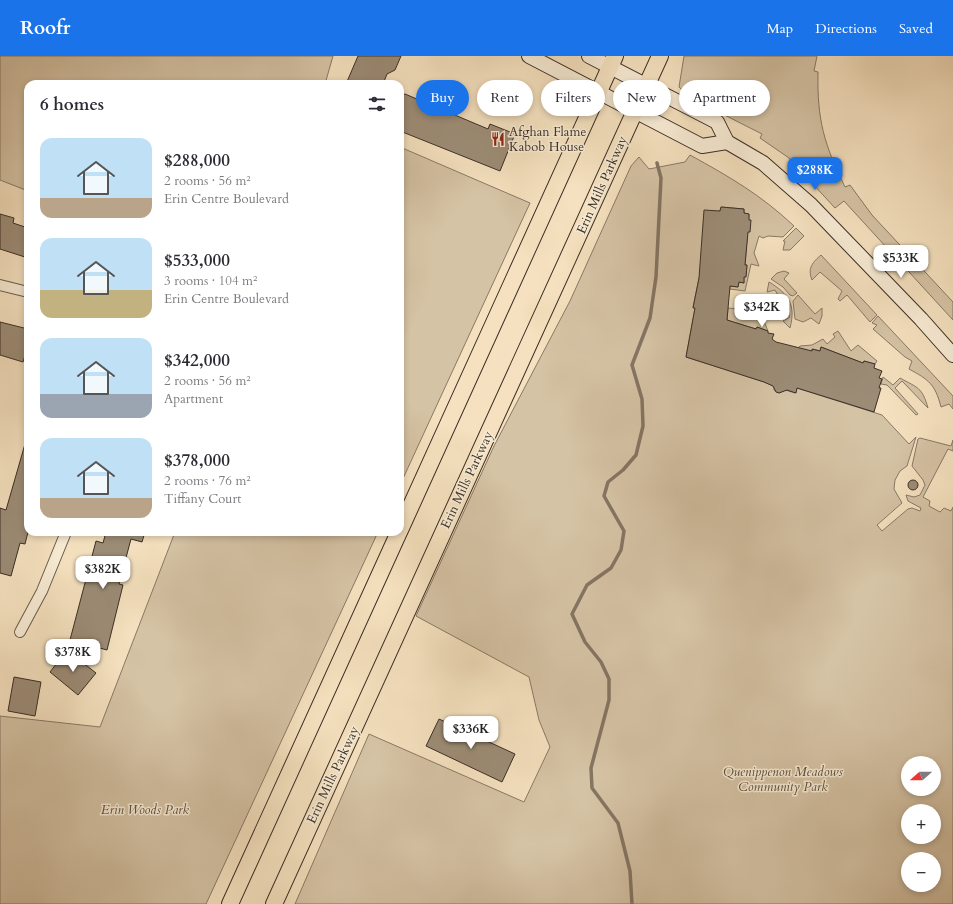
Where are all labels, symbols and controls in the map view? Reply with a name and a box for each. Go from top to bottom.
text: Roofr [20,15,70,41]
text: Map [767,19,793,38]
text: Directions [815,19,877,38]
text: Saved [899,19,933,38]
chip: Buy [416,80,469,116]
chip: Rent [477,80,533,116]
chip: Filters [541,80,605,116]
chip: New [613,80,671,116]
chip: Apartment [679,80,770,116]
text: 6 homes [40,93,104,116]
icon: filters [366,93,388,115]
place label: Afghan Flame Kabob House [509,123,586,156]
restaurant icon: Afghan Flame Kabob House [490,131,506,147]
street label: Erin Mills Parkway [572,133,632,237]
text: $288,000 [164,149,230,172]
icon: home [72,154,120,202]
pin: $288K [787,157,843,191]
text: $288K [796,161,834,179]
text: 2 rooms · 56 m² [164,172,251,190]
text: Erin Centre Boulevard [164,190,289,208]
pin: $533K [873,245,929,279]
text: $533,000 [164,249,230,272]
text: $533K [882,249,920,267]
icon: home [72,254,120,302]
text: 3 rooms · 104 m² [164,272,257,290]
text: Erin Centre Boulevard [164,290,289,308]
pin: $342K [734,294,790,328]
text: $342K [743,298,781,316]
text: $342,000 [164,349,230,372]
icon: home [72,354,120,402]
text: 2 rooms · 56 m² [164,372,251,390]
text: Apartment [164,390,223,408]
street label: Erin Mills Parkway [437,428,498,532]
text: $378,000 [164,449,230,472]
icon: home [72,454,120,502]
text: 2 rooms · 76 m² [164,472,251,490]
text: Tiffany Court [164,490,241,508]
pin: $382K [75,556,131,590]
text: $382K [84,560,122,578]
pin: $378K [45,639,101,673]
text: $378K [54,643,92,661]
pin: $336K [443,716,499,750]
text: $336K [452,720,490,738]
street label: Erin Mills Parkway [303,723,364,827]
north arrow [901,756,941,796]
map controls [901,756,941,892]
park label: Quenippenon Meadows Community Park [723,763,844,796]
park label: Erin Woods Park [101,801,189,819]
button: + [901,804,941,844]
button: − [901,852,941,892]

